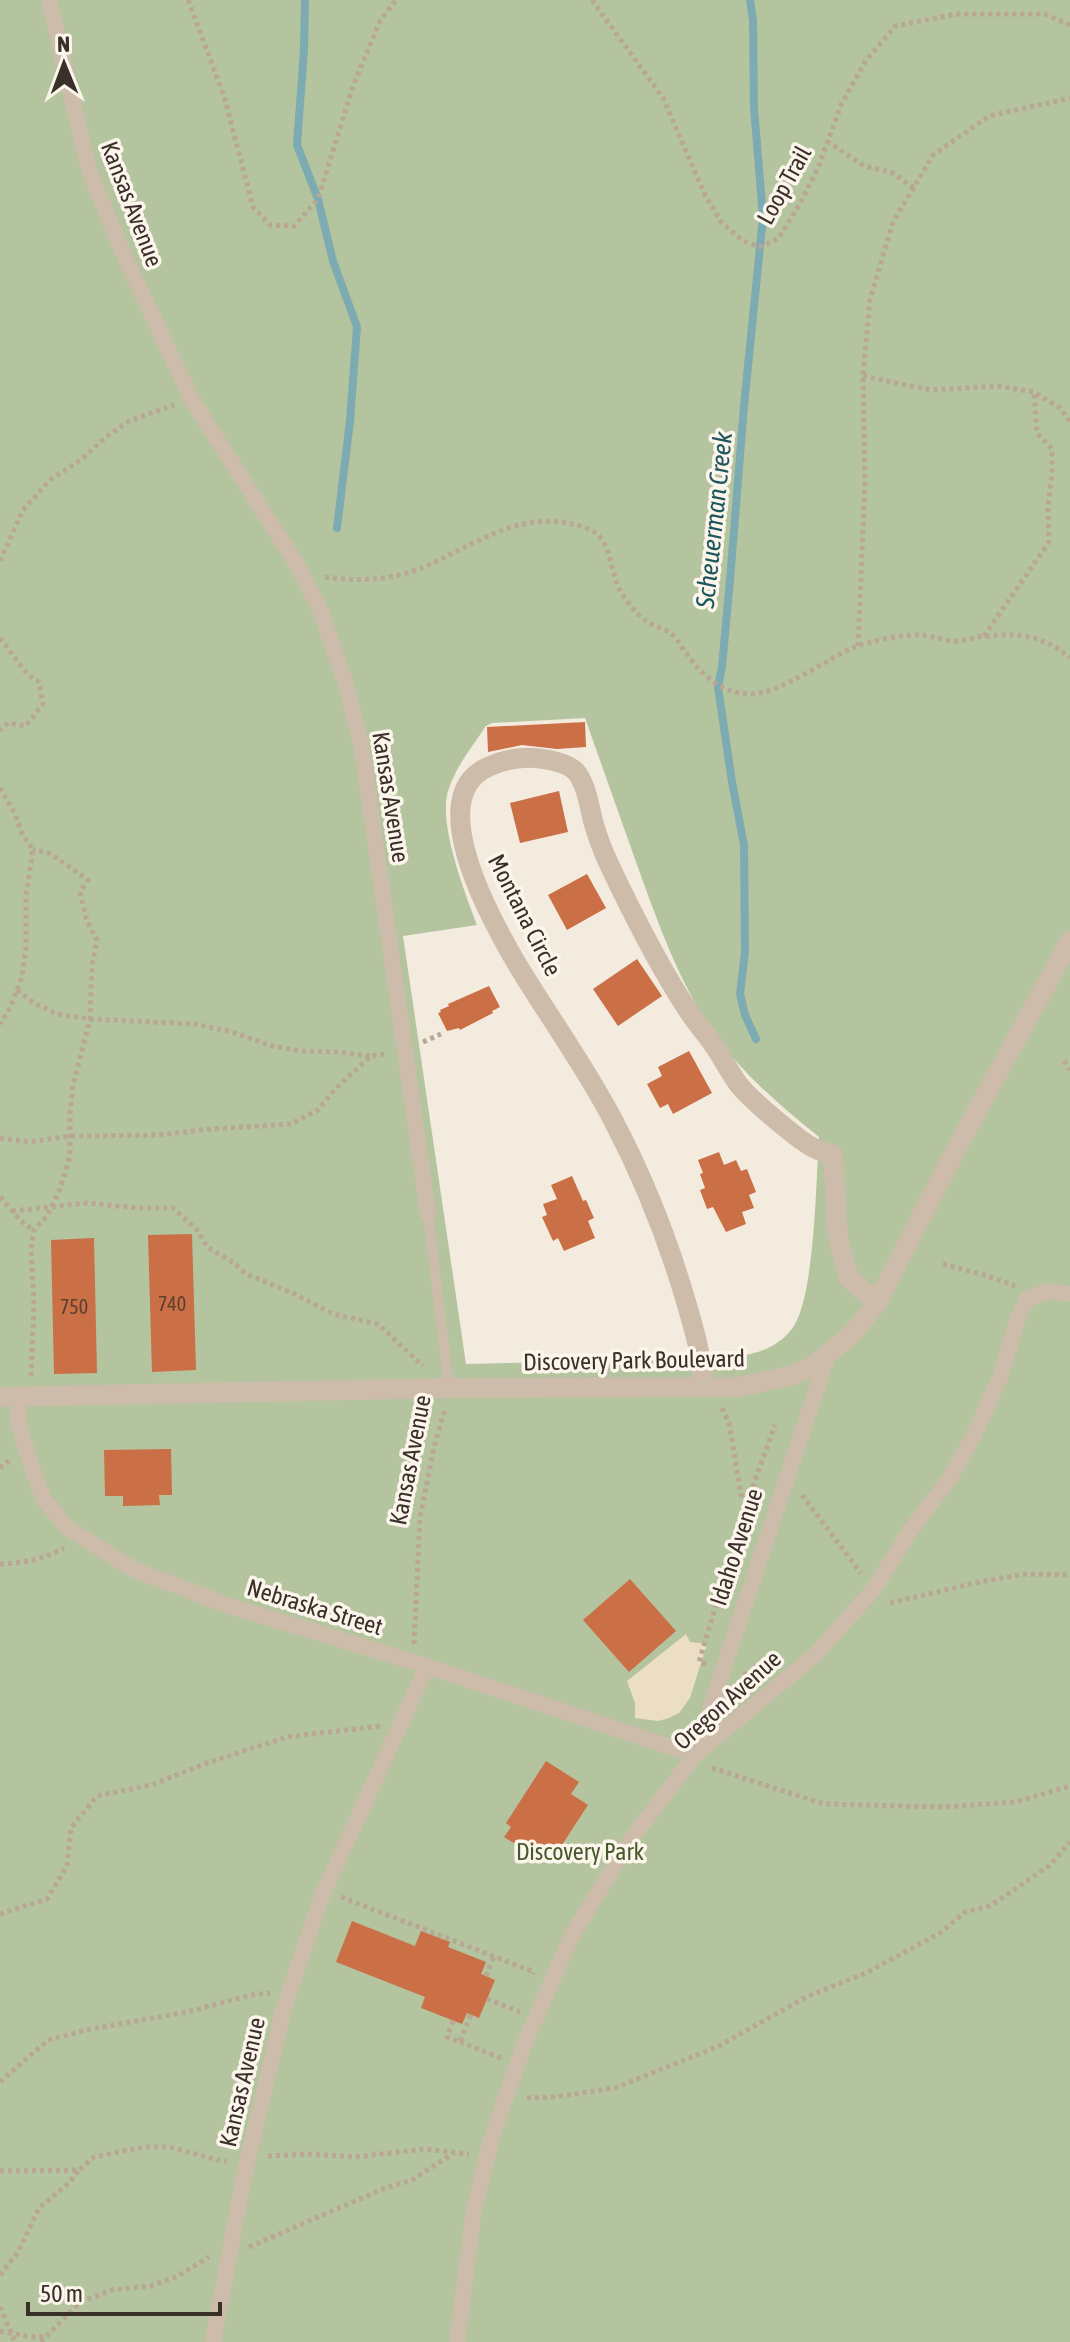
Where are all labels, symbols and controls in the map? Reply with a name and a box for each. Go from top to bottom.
north arrow [24,24,104,104]
text: N [57,31,70,57]
street label: Kansas Avenue [96,138,168,270]
street label: Loop Trail [752,141,817,229]
water label: Scheuerman Creek [690,430,738,611]
street label: Kansas Avenue [367,730,415,864]
street label: Montana Circle [483,850,567,980]
house number: 740 [158,1292,186,1315]
house number: 750 [60,1295,88,1318]
street label: Discovery Park Boulevard [523,1345,745,1375]
street label: Kansas Avenue [384,1393,436,1527]
street label: Idaho Avenue [704,1485,768,1609]
street label: Nebraska Street [244,1574,386,1640]
street label: Oregon Avenue [668,1645,786,1755]
park label: Discovery Park [516,1838,645,1865]
street label: Kansas Avenue [214,2015,270,2149]
scale bar [28,2266,220,2316]
text: 50 m [40,2280,83,2307]

